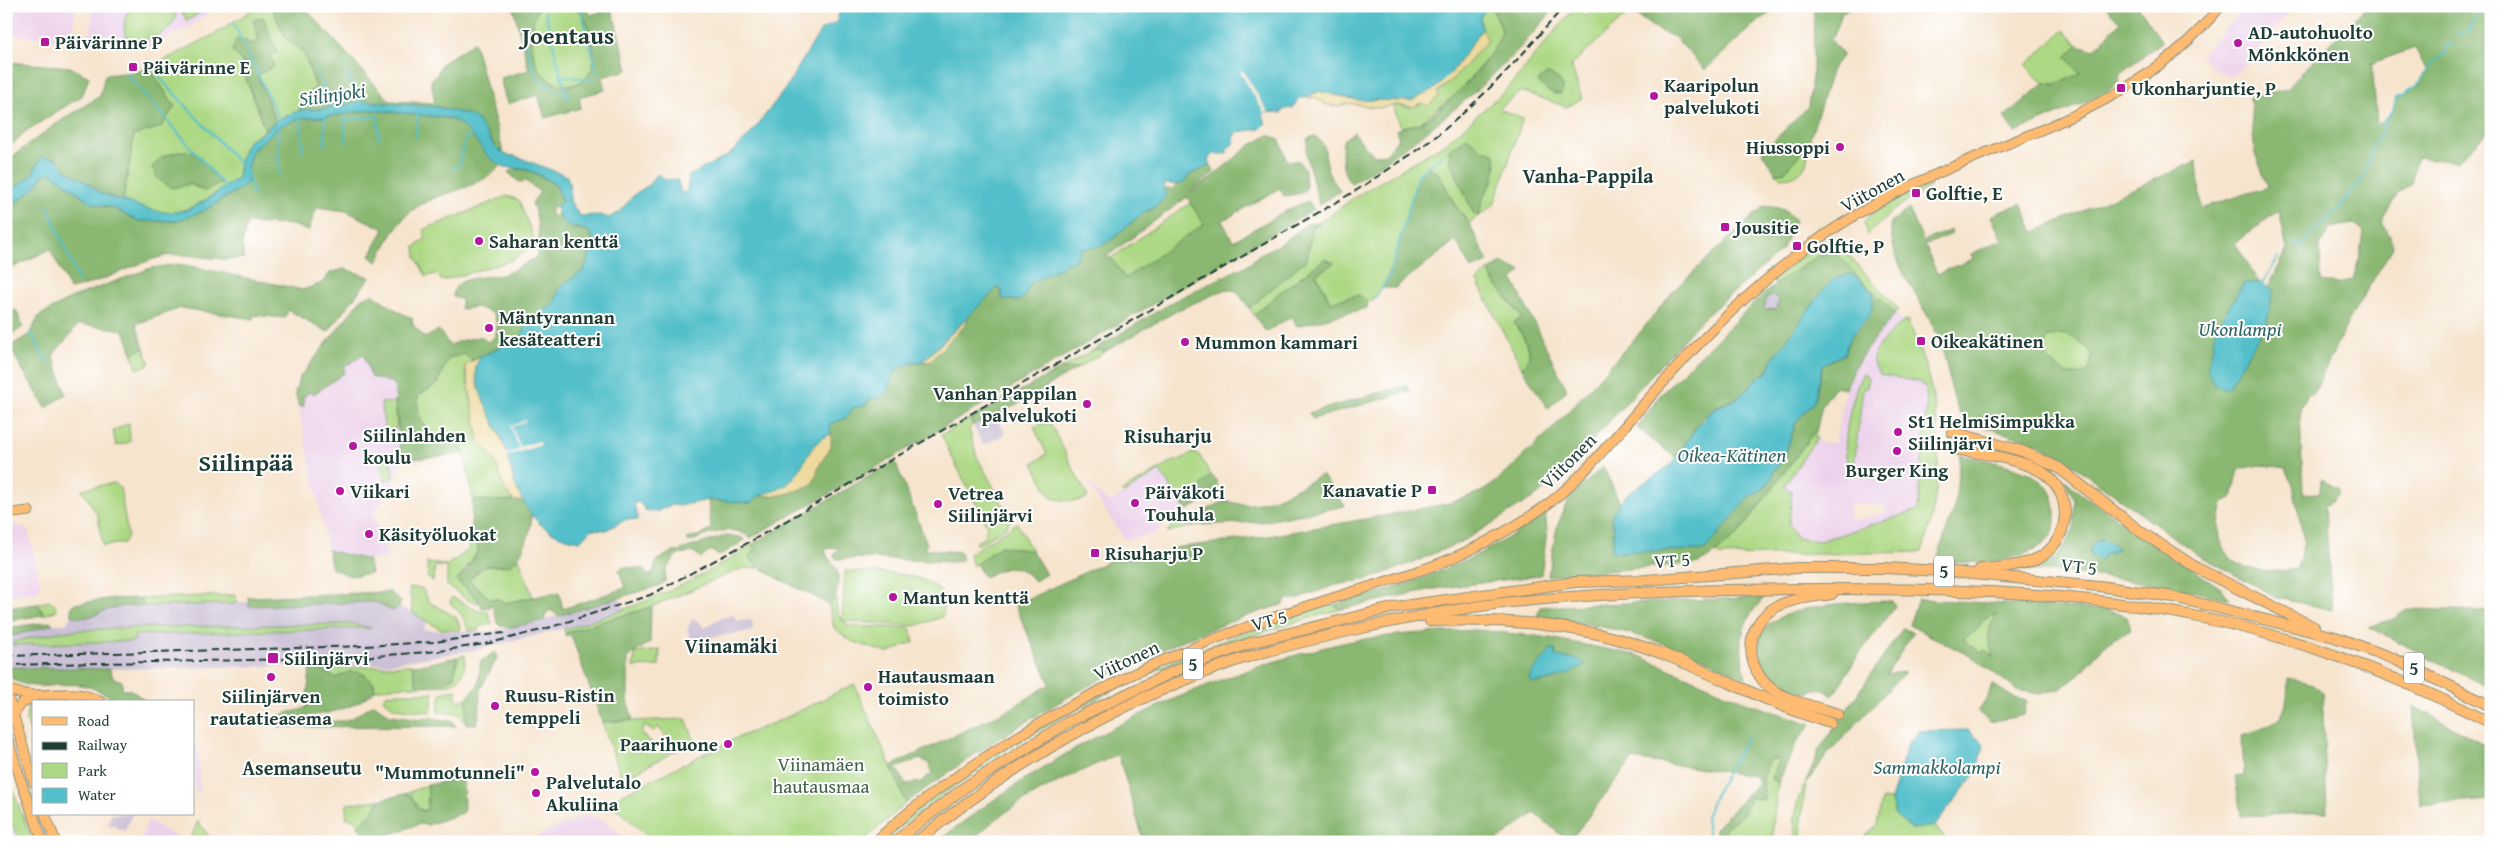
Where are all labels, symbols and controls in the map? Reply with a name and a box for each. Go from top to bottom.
district label: Joentaus [518,18,614,53]
place label: AD-autohuolto Mönkkönen [2248,18,2373,68]
place label: Päivärinne P [55,28,163,56]
marker: Päivärinne P [39,36,51,48]
marker: AD-autohuolto Mönkkönen [2232,37,2244,49]
place label: Päivärinne E [143,53,250,81]
marker: Päivärinne E [127,61,139,73]
place label: Kaaripolun palvelukoti [1664,71,1760,121]
place label: Ukonharjuntie, P [2131,74,2276,102]
water label: Siilinjoki [297,75,367,113]
marker: Ukonharjuntie, P [2115,82,2127,94]
marker: Kaaripolun palvelukoti [1648,90,1660,102]
place label: Hiussoppi [1746,133,1830,161]
marker: Hiussoppi [1834,141,1846,153]
district label: Vanha-Pappila [1523,161,1654,190]
street label: Viitonen [1835,161,1910,219]
place label: Golftie, E [1926,179,2002,207]
marker: Golftie, E [1910,187,1922,199]
place label: Jousitie [1732,213,1799,241]
marker: Jousitie [1719,221,1731,233]
place label: Saharan kenttä [489,227,619,255]
place label: Golftie, P [1807,232,1884,260]
marker: Saharan kenttä [473,235,485,247]
marker: Golftie, P [1791,240,1803,252]
place label: Mäntyrannan kesäteatteri [499,303,616,353]
water label: Ukonlampi [2198,314,2282,343]
marker: Mäntyrannan kesäteatteri [483,322,495,334]
place label: Oikeakätinen [1931,327,2045,355]
place label: Mummon kammari [1195,328,1358,356]
marker: Oikeakätinen [1915,335,1927,347]
marker: Mummon kammari [1179,336,1191,348]
place label: Vanhan Pappilan palvelukoti [933,379,1078,429]
marker: Vanhan Pappilan palvelukoti [1081,398,1093,410]
place label: St1 HelmiSimpukka Siilinjärvi [1908,407,2075,457]
place label: Siilinlahden koulu [363,421,467,471]
district label: Risuharju [1124,421,1212,450]
street label: Viitonen [1533,426,1603,496]
marker: St1 HelmiSimpukka Siilinjärvi [1892,426,1904,438]
marker: Siilinlahden koulu [347,440,359,452]
water label: Oikea-Kätinen [1678,440,1786,469]
district label: Siilinpää [199,445,294,480]
marker: Burger King [1891,445,1903,457]
place label: Burger King [1846,456,1949,484]
place label: Kanavatie P [1323,476,1422,504]
place label: Viikari [350,477,410,505]
place label: Päiväkoti Touhula [1145,478,1225,528]
place label: Vetrea Siilinjärvi [948,479,1033,529]
marker: Kanavatie P [1426,484,1438,496]
marker: Viikari [334,485,346,497]
marker: Päiväkoti Touhula [1129,497,1141,509]
marker: Vetrea Siilinjärvi [932,498,944,510]
place label: Käsityöluokat [379,520,497,548]
marker: Käsityöluokat [363,528,375,540]
place label: Risuharju P [1105,539,1203,567]
street label: VT 5 [1653,545,1691,575]
marker: Risuharju P [1089,547,1101,559]
street label: VT 5 [2059,550,2099,582]
road number: 5 [1934,556,1954,586]
place label: Mantun kenttä [903,583,1029,611]
marker: Mantun kenttä [887,591,899,603]
street label: VT 5 [1248,602,1290,638]
district label: Viinamäki [685,631,777,660]
street label: Viitonen [1088,632,1164,687]
place label: Siilinjärvi [284,644,369,672]
road number: 5 [1183,649,1203,680]
marker: Siilinjärvi [266,651,280,665]
road number: 5 [2404,652,2424,684]
place label: Hautausmaan toimisto [878,662,996,712]
marker: Siilinjärven rautatieasema [265,671,277,683]
place label: Ruusu-Ristin temppeli [505,681,615,731]
marker: Hautausmaan toimisto [862,681,874,693]
place label: Siilinjärven rautatieasema [210,682,332,732]
legend [32,700,195,816]
marker: Ruusu-Ristin temppeli [489,700,501,712]
text: Road [78,710,109,731]
place label: Paarihuone [620,730,718,758]
text: Railway [78,734,128,755]
marker: Paarihuone [722,738,734,750]
park label: Viinamäen hautausmaa [773,750,869,800]
water label: Sammakkolampi [1873,752,2001,781]
district label: Asemanseutu [242,753,362,782]
place label: "Mummotunneli" [375,758,525,786]
text: Park [78,760,107,781]
marker: "Mummotunneli" [529,766,541,778]
place label: Palvelutalo Akuliina [546,768,641,818]
text: Water [78,784,116,805]
marker: Palvelutalo Akuliina [530,787,542,799]

